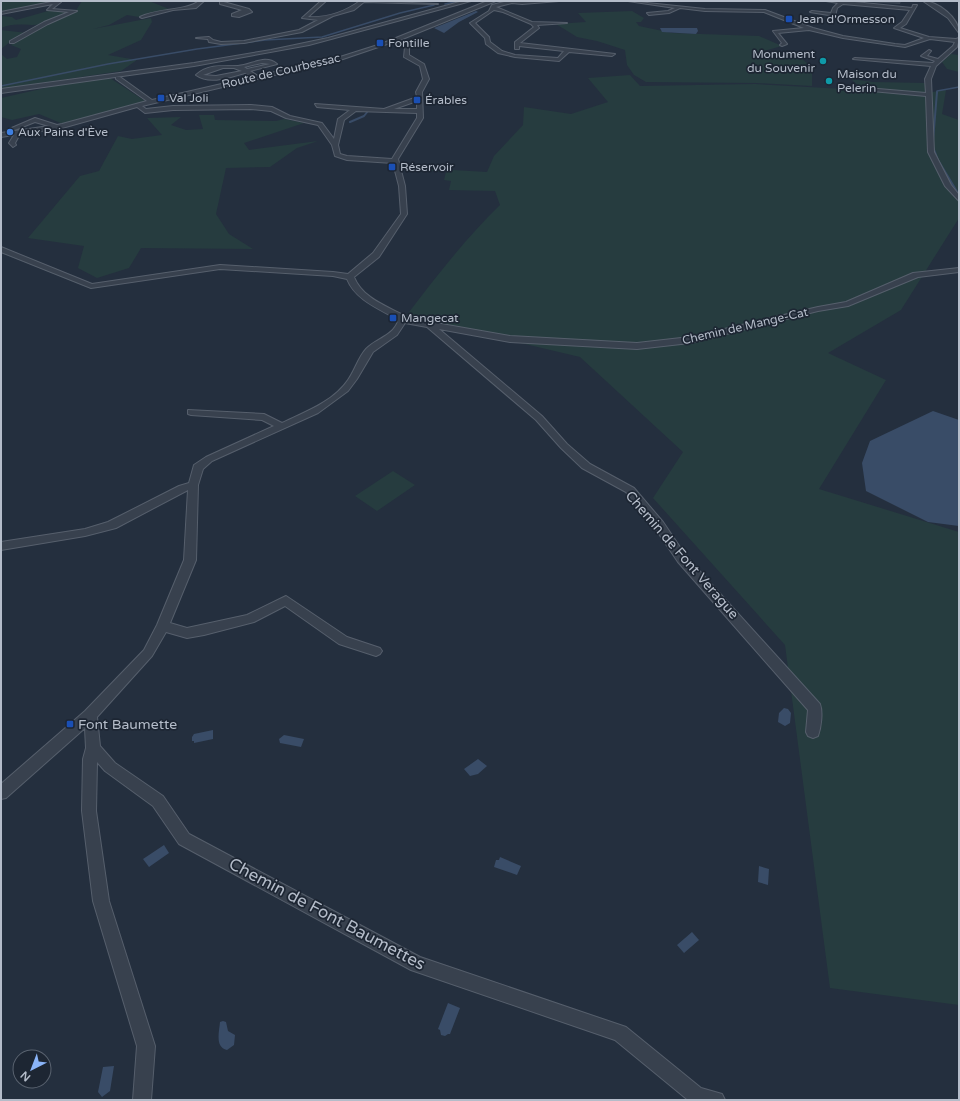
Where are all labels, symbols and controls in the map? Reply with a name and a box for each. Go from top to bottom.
place label: Jean d'Ormesson [797,12,895,26]
marker: Jean d'Ormesson [784,14,794,24]
place label: Fontille [388,36,430,50]
marker: Fontille [375,38,385,48]
place label: Monument du Souvenir [747,47,815,75]
street label: Route de Courbessac [220,51,342,91]
marker: Monument du Souvenir [818,56,828,66]
place label: Maison du Pelerin [837,67,897,95]
marker: Maison du Pelerin [824,76,834,86]
place label: Val Joli [169,91,208,105]
marker: Val Joli [156,93,166,103]
place label: Érables [425,93,467,107]
marker: Érables [412,95,422,105]
place label: Aux Pains d'Ève [18,125,108,139]
marker: Aux Pains d'Ève [5,127,15,137]
place label: Réservoir [400,160,454,174]
marker: Réservoir [387,162,397,172]
street label: Chemin de Mange-Cat [681,305,810,347]
place label: Mangecat [401,311,459,325]
marker: Mangecat [388,313,398,323]
street label: Chemin de Font Verague [622,487,742,623]
place label: Font Baumette [78,716,177,733]
marker: Font Baumette [65,719,75,729]
street label: Chemin de Font Baumettes [225,853,429,975]
north arrow [12,1049,52,1089]
text: N [18,1068,33,1084]

